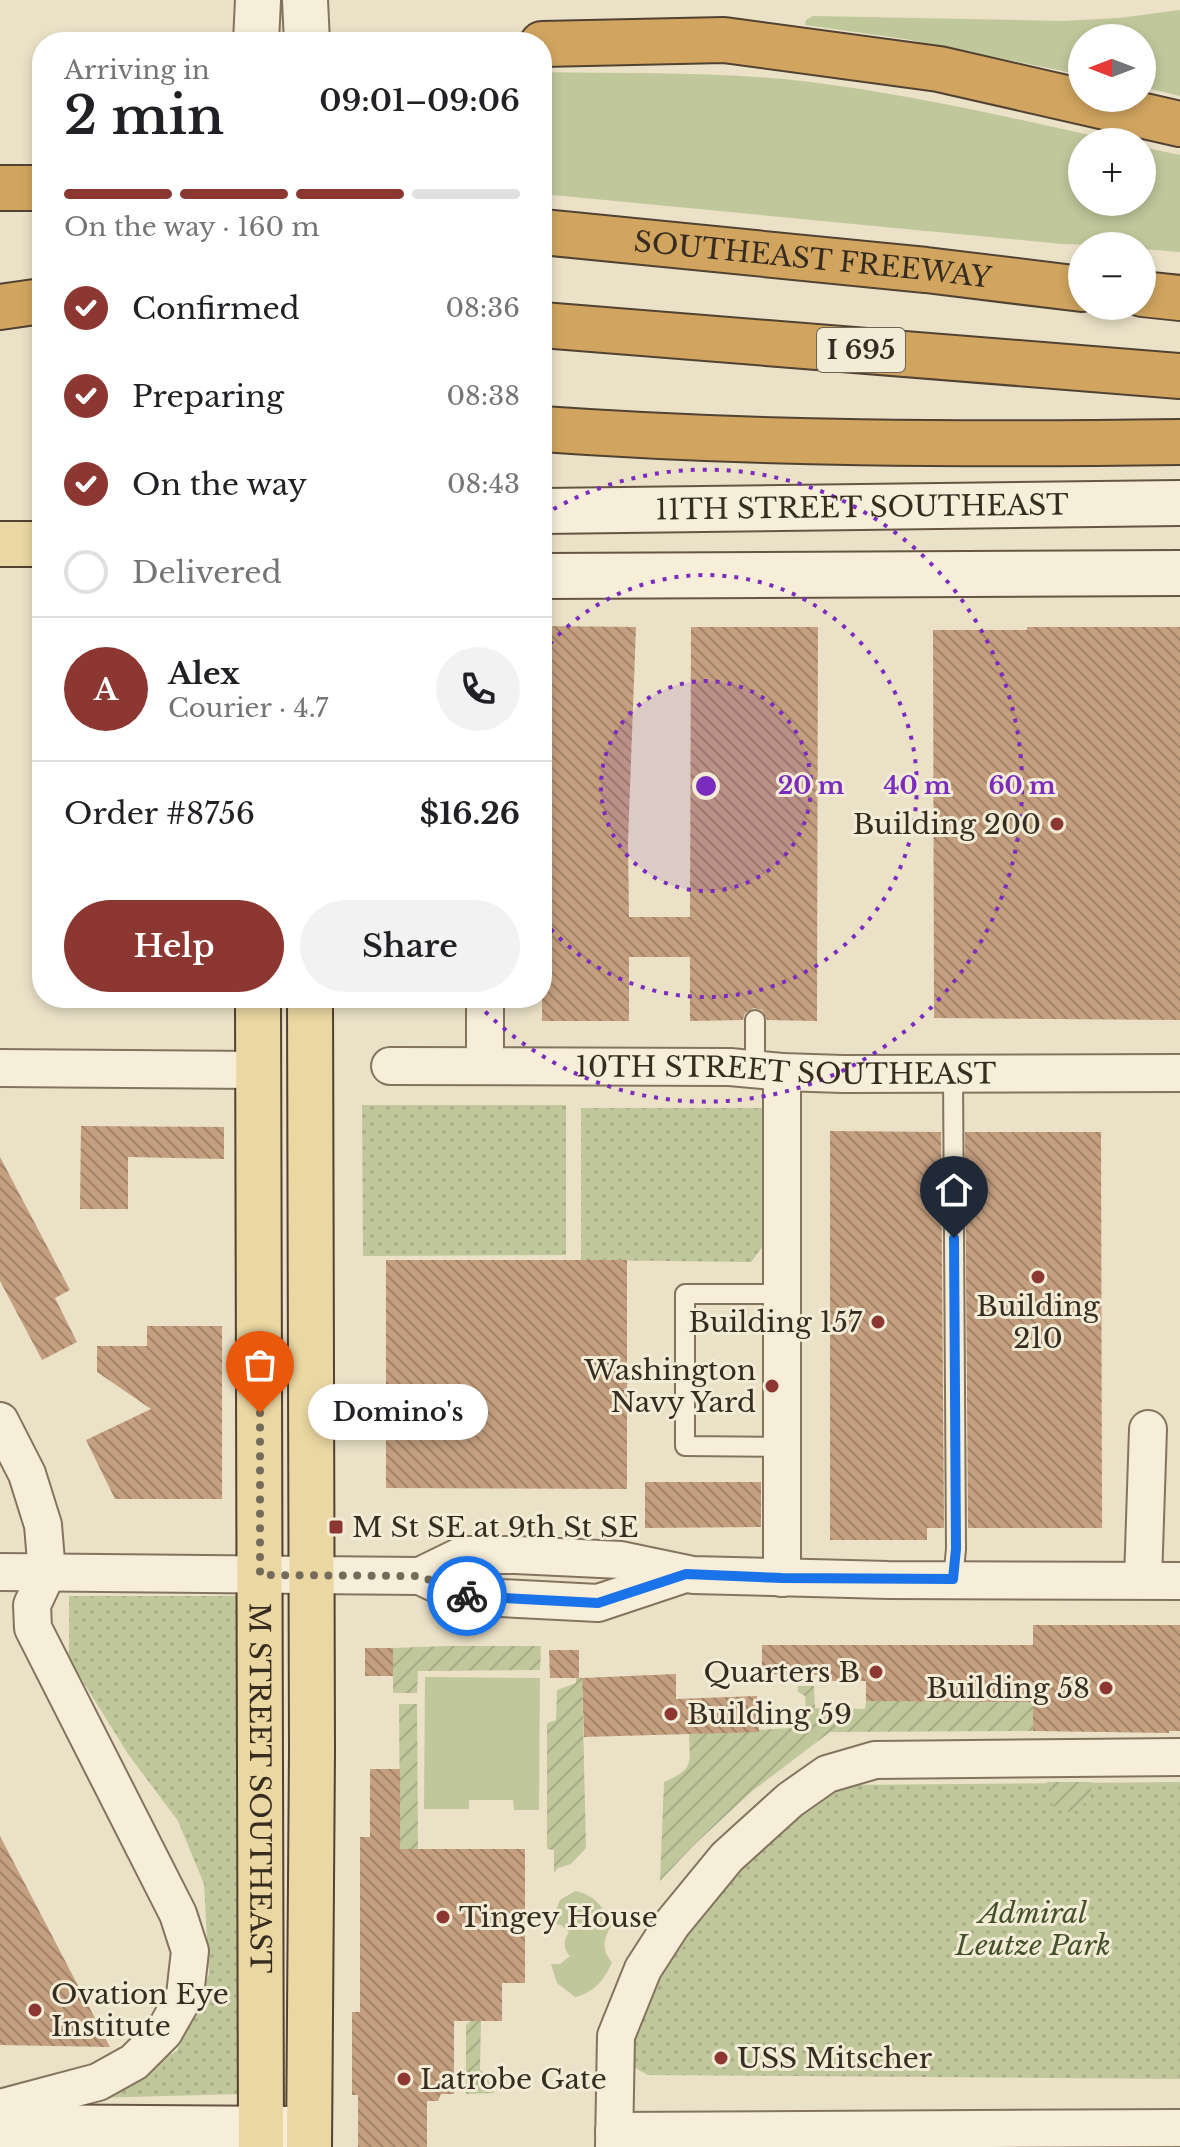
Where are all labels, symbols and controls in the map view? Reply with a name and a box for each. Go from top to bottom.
north arrow [1068,24,1156,112]
map controls [1068,24,1156,320]
text: Arriving in [64,54,210,86]
text: 09:01–09:06 [319,82,520,119]
text: 2 min [64,84,224,148]
button: + [1068,128,1156,216]
text: On the way · 160 m [64,211,319,243]
street label: SOUTHEAST FREEWAY [632,224,994,295]
button: − [1068,232,1156,320]
icon: check [64,286,108,330]
text: Confirmed [132,290,300,327]
text: 08:36 [446,292,520,324]
road number: I 695 [817,328,905,372]
icon: check [64,374,108,418]
text: Preparing [132,378,284,415]
text: 08:38 [446,380,520,412]
icon: check [64,462,108,506]
text: On the way [132,466,307,503]
text: 08:43 [447,468,520,500]
street label: 11TH STREET SOUTHEAST [655,487,1069,527]
text: Delivered [132,554,282,591]
button: phone [436,647,520,731]
text: Alex [168,655,240,692]
text: A [94,671,118,708]
text: Courier · 4.7 [168,692,328,724]
text: 20 m [778,771,845,800]
text: 40 m [884,771,951,800]
text: 60 m [988,771,1056,800]
centre of rings [692,772,720,800]
text: Order #8756 [64,795,255,832]
text: $16.26 [420,795,520,832]
place label: Building 200 [853,807,1041,842]
marker: Building 200 [1048,815,1066,833]
button: Help [64,900,284,992]
button: Share [300,900,520,992]
street label: 10TH STREET SOUTHEAST [576,1049,997,1092]
pin [920,1156,988,1238]
icon: home [932,1168,976,1212]
marker: Building 210 [1029,1268,1047,1286]
place label: Building 210 [976,1289,1101,1356]
place label: Building 157 [689,1305,863,1340]
marker: Building 157 [869,1313,887,1331]
pin [226,1331,294,1413]
icon: bag [238,1343,282,1387]
place label: Washington Navy Yard [583,1353,756,1420]
marker: Washington Navy Yard [763,1377,781,1395]
callout: Domino's [308,1385,488,1441]
text: Domino's [333,1396,463,1428]
place label: M St SE at 9th St SE [352,1510,638,1545]
marker: M St SE at 9th St SE [327,1518,345,1536]
courier [427,1556,507,1636]
icon: bike [445,1574,489,1618]
street label: M STREET SOUTHEAST [242,1603,278,1974]
place label: Quarters B [704,1655,860,1690]
marker: Quarters B [867,1663,885,1681]
place label: Building 58 [926,1671,1090,1706]
marker: Building 58 [1097,1679,1115,1697]
place label: Building 59 [687,1697,852,1732]
marker: Building 59 [662,1705,680,1723]
park label: Admiral Leutze Park [954,1896,1111,1963]
place label: Tingey House [459,1900,658,1935]
marker: Tingey House [434,1908,452,1926]
place label: Ovation Eye Institute [51,1977,229,2044]
marker: Ovation Eye Institute [26,2001,44,2019]
place label: USS Mitscher [737,2041,933,2076]
marker: USS Mitscher [712,2049,730,2067]
place label: Latrobe Gate [420,2062,607,2097]
marker: Latrobe Gate [395,2070,413,2088]

